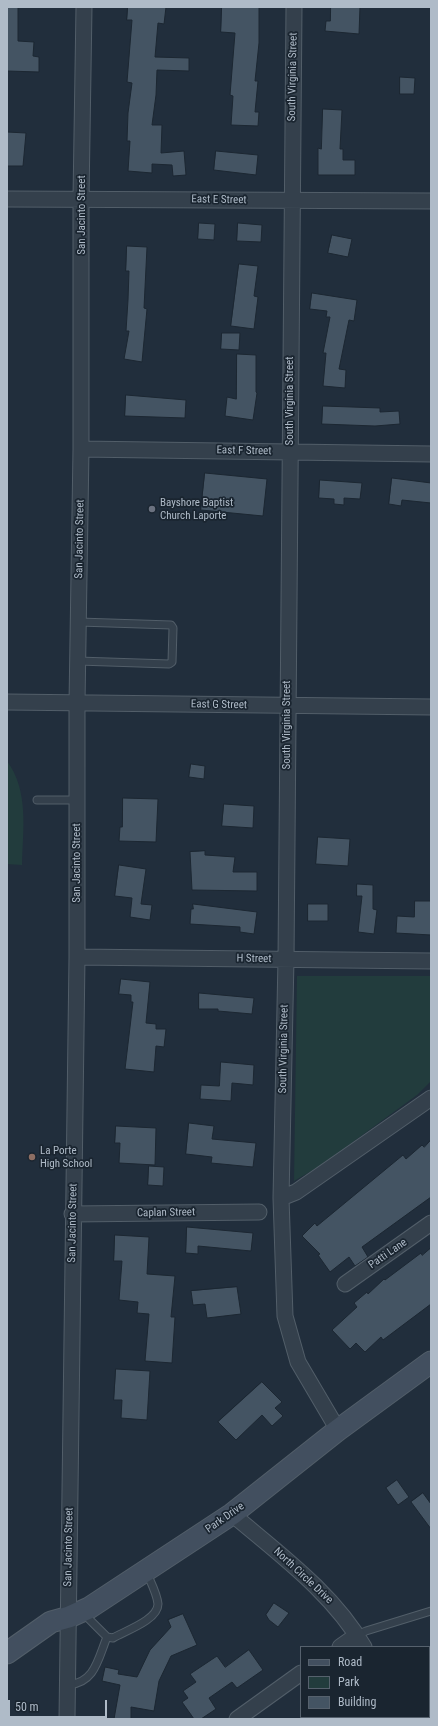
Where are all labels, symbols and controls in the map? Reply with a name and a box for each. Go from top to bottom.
street label: South Virginia Street [286,32,300,122]
street label: San Jacinto Street [75,175,89,255]
street label: East E Street [191,193,247,207]
street label: South Virginia Street [283,357,297,445]
street label: East F Street [216,444,272,458]
place label: Bayshore Baptist Church Laporte [160,496,233,522]
street label: San Jacinto Street [73,499,87,579]
marker: Bayshore Baptist Church Laporte [147,504,157,514]
street label: South Virginia Street [280,681,294,769]
street label: East G Street [191,698,247,712]
street label: San Jacinto Street [70,823,84,903]
street label: H Street [236,952,272,966]
street label: South Virginia Street [277,1004,291,1094]
place label: La Porte High School [40,1144,92,1170]
marker: La Porte High School [27,1152,37,1162]
street label: San Jacinto Street [66,1183,80,1263]
street label: Caplan Street [137,1206,195,1220]
street label: Patti Lane [366,1236,410,1272]
street label: Park Drive [203,1500,247,1536]
street label: San Jacinto Street [62,1507,76,1587]
street label: North Circle Drive [271,1545,335,1607]
legend [300,1646,430,1718]
text: Road [338,1655,362,1669]
text: Park [338,1675,359,1689]
scale bar [10,1692,109,1718]
text: Building [338,1695,376,1709]
text: 50 m [15,1700,39,1714]

